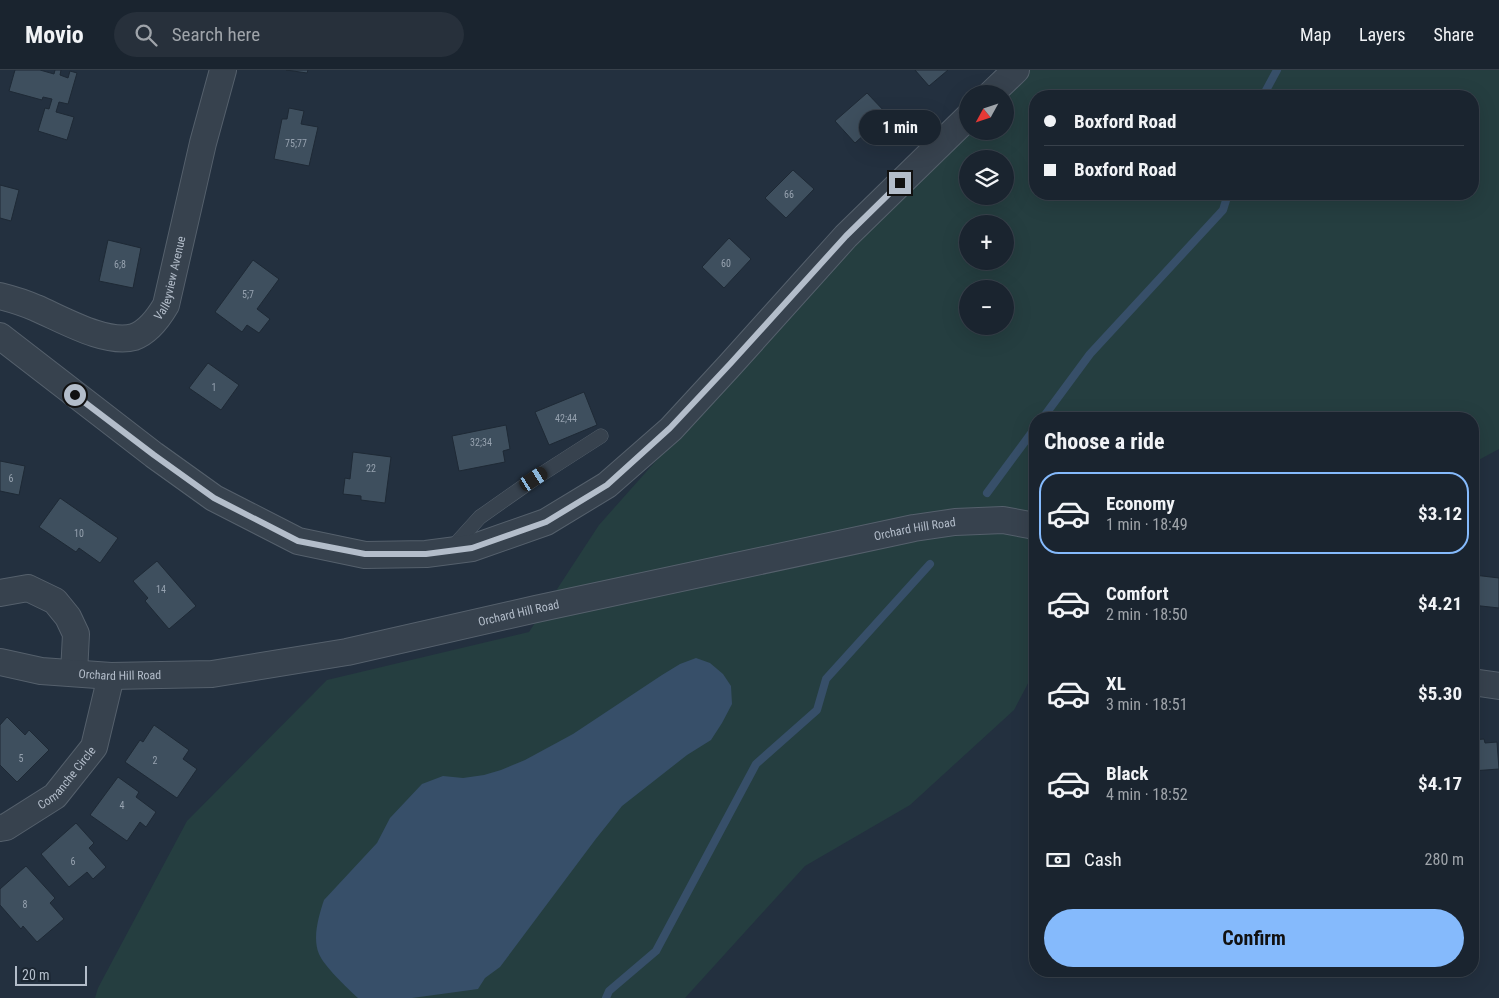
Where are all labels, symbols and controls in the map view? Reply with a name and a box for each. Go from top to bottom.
search box [114,12,464,57]
text: Movio [25,21,84,49]
icon: search [132,21,160,49]
text: Search here [172,23,260,46]
text: Map [1300,24,1331,45]
text: Layers [1359,24,1406,45]
text: Share [1434,24,1474,45]
north arrow [959,85,1014,140]
map controls [959,85,1014,335]
text: Boxford Road [1074,110,1176,133]
callout: 1 min [859,111,941,146]
text: 1 min [882,118,918,137]
house number: 75;77 [285,138,307,149]
button: layers [959,150,1014,205]
text: Boxford Road [1074,158,1176,181]
route end [889,172,911,194]
house number: 66 [784,189,794,200]
button: + [959,215,1014,270]
street label: Valleyview Avenue [151,234,189,323]
house number: 60 [721,258,731,269]
house number: 6;8 [114,259,126,270]
button: − [959,280,1014,335]
house number: 5;7 [242,289,254,300]
house number: 1 [212,382,216,393]
route start [64,384,86,406]
house number: 42;44 [555,413,577,424]
text: Choose a ride [1044,429,1165,454]
house number: 32;34 [470,437,492,448]
house number: 22 [366,463,376,474]
car [517,465,550,493]
house number: 6 [9,473,14,484]
icon: car [1046,491,1091,536]
text: Economy [1106,492,1175,515]
text: $3.12 [1418,502,1462,525]
street label: Orchard Hill Road [873,515,957,543]
text: 1 min · 18:49 [1106,515,1188,534]
house number: 10 [74,528,84,539]
icon: car [1046,581,1091,626]
text: Comfort [1106,582,1169,605]
house number: 14 [156,584,166,595]
text: $4.21 [1418,592,1462,615]
street label: Orchard Hill Road [477,597,561,629]
text: 2 min · 18:50 [1106,605,1188,624]
street label: Orchard Hill Road [78,667,161,683]
icon: car [1046,671,1091,716]
text: XL [1106,672,1126,695]
text: $5.30 [1418,682,1462,705]
text: 3 min · 18:51 [1106,695,1188,714]
street label: Comanche Circle [35,744,99,812]
house number: 5 [19,753,24,764]
house number: 2 [153,755,158,766]
icon: car [1046,761,1091,806]
text: Black [1106,762,1148,785]
text: $4.17 [1418,772,1462,795]
text: 4 min · 18:52 [1106,785,1188,804]
house number: 4 [120,800,125,811]
icon: cash [1044,846,1072,874]
text: Cash [1084,848,1122,871]
text: 280 m [1425,850,1464,869]
house number: 6 [71,856,76,867]
house number: 8 [23,899,28,910]
button: Confirm [1044,909,1464,967]
scale bar [15,963,88,986]
text: 20 m [22,967,50,983]

